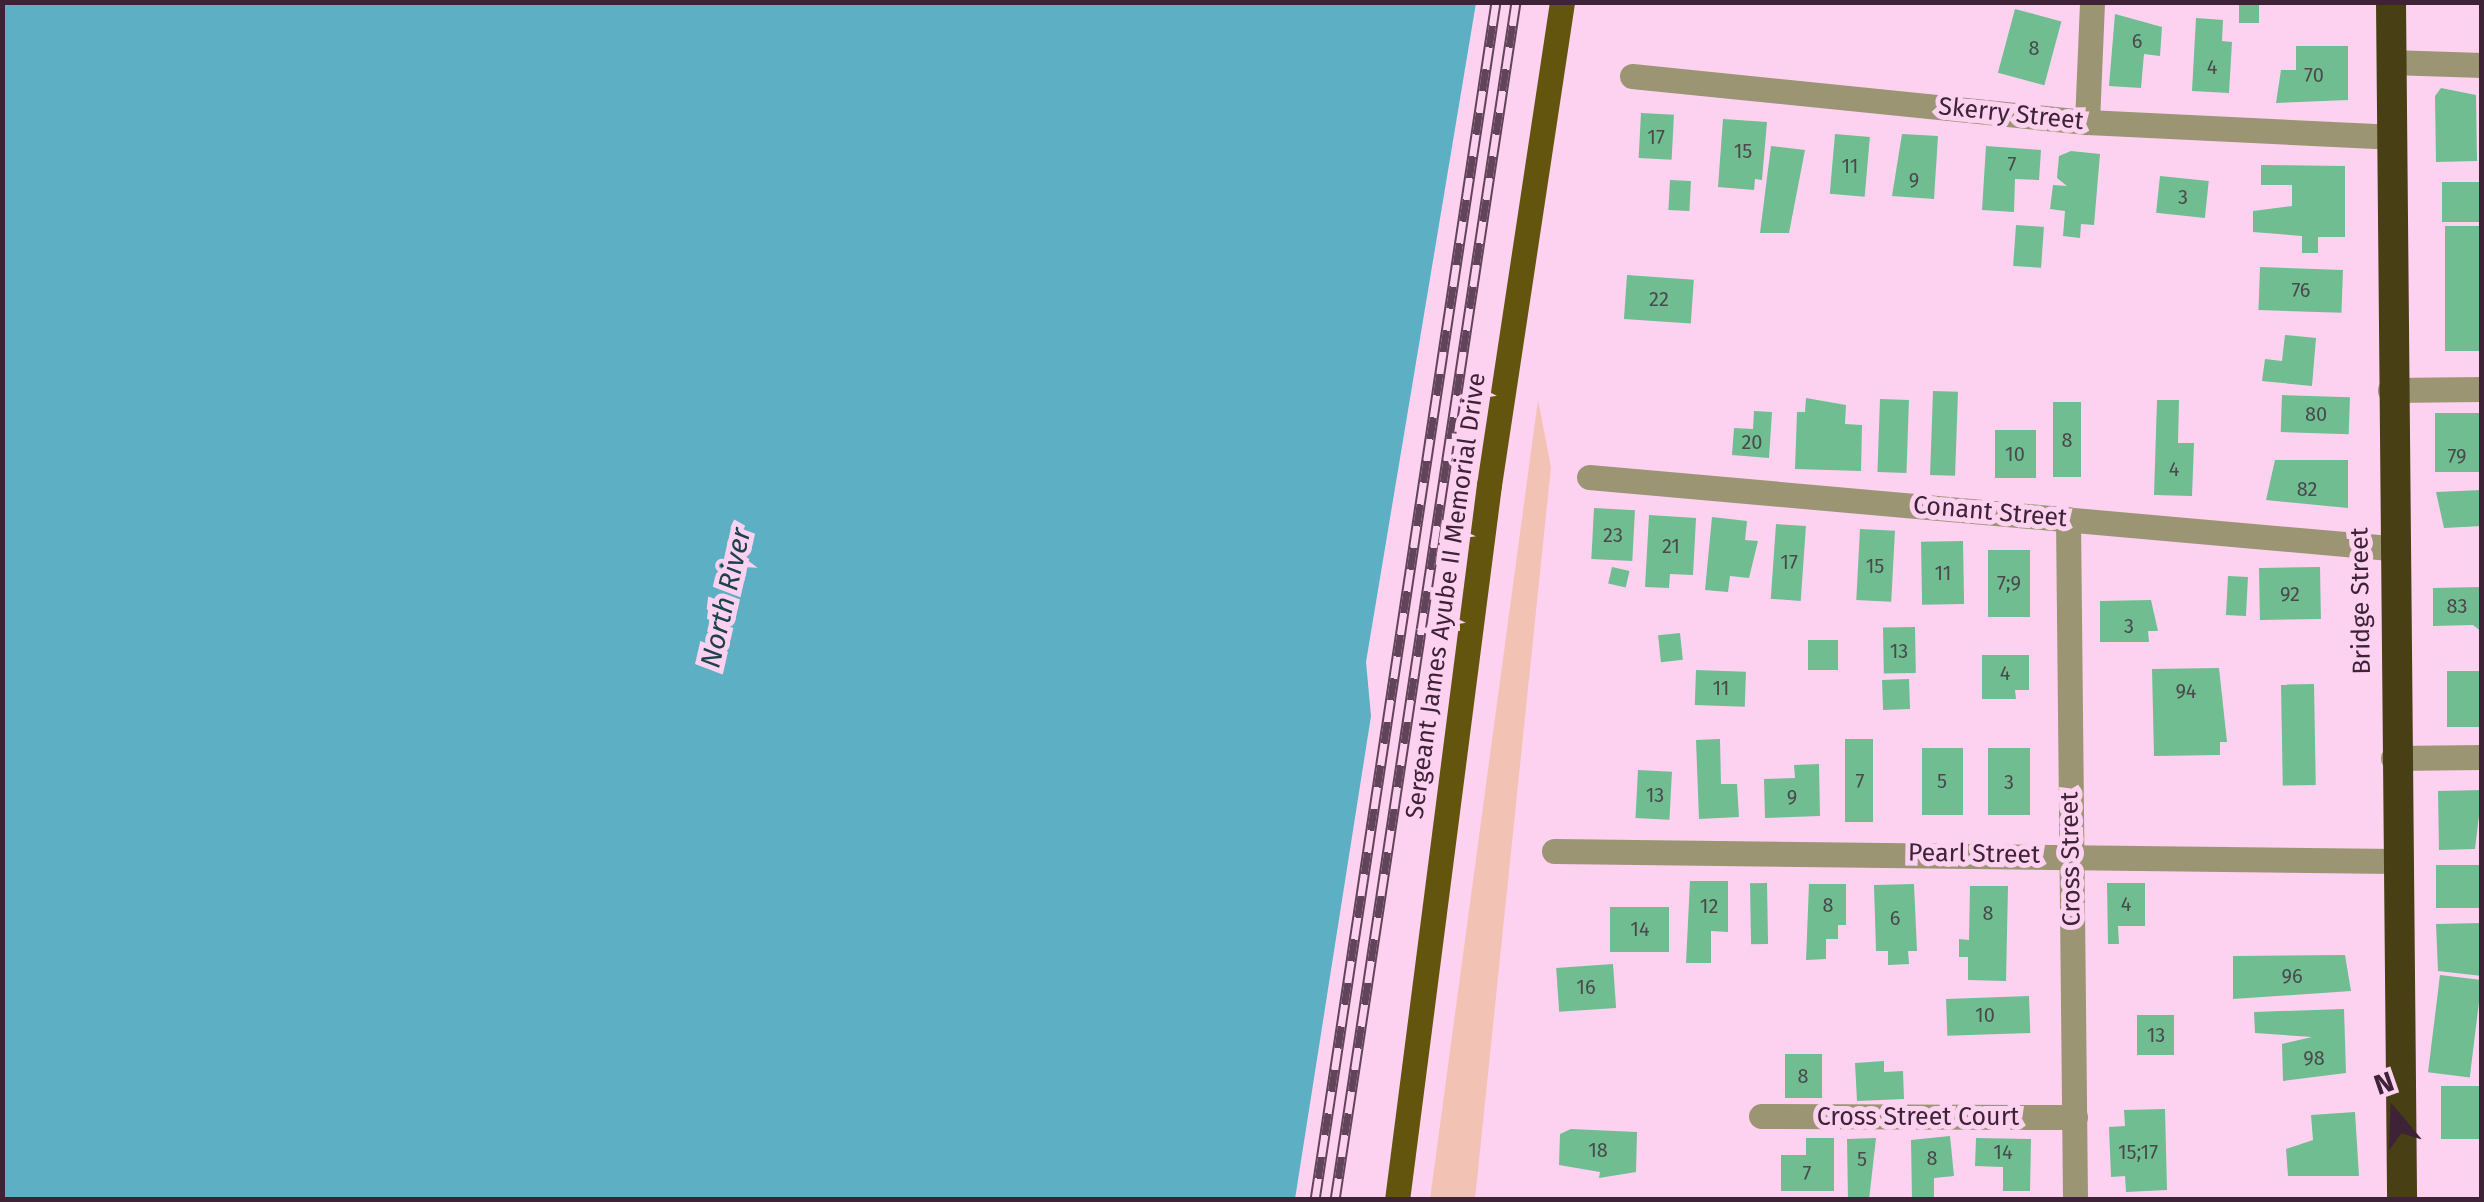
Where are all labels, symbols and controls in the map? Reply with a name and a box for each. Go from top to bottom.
house number: 6 [2132,29,2142,53]
house number: 8 [2028,36,2040,60]
house number: 4 [2207,55,2217,79]
house number: 70 [2304,63,2324,87]
street label: Skerry Street [1937,91,2085,137]
house number: 17 [1647,125,1665,149]
house number: 15 [1734,139,1752,163]
house number: 7 [2008,152,2016,176]
house number: 11 [1841,154,1859,178]
house number: 9 [1909,168,1919,192]
house number: 3 [2178,185,2188,209]
house number: 76 [2291,278,2311,302]
house number: 22 [1649,287,1669,311]
street label: Sergeant James Ayube II Memorial Drive [1400,371,1492,821]
house number: 80 [2305,402,2327,426]
house number: 8 [2061,428,2073,452]
house number: 20 [1741,430,1763,454]
house number: 10 [2005,442,2025,466]
house number: 79 [2447,444,2467,468]
house number: 4 [2169,457,2179,481]
house number: 82 [2297,477,2317,501]
street label: Conant Street [1912,490,2068,534]
house number: 23 [1603,523,1623,547]
water label: North River [694,525,758,671]
street label: Bridge Street [2345,527,2377,675]
house number: 21 [1662,534,1680,558]
house number: 17 [1780,550,1798,574]
house number: 15 [1866,554,1884,578]
house number: 11 [1934,561,1952,585]
house number: 7;9 [1997,571,2021,595]
house number: 92 [2280,582,2300,606]
house number: 83 [2447,594,2467,618]
house number: 3 [2124,614,2134,638]
house number: 13 [1890,639,1908,663]
house number: 4 [2000,661,2010,685]
house number: 11 [1712,676,1730,700]
house number: 94 [2176,679,2196,703]
house number: 7 [1856,769,1864,793]
house number: 5 [1937,769,1947,793]
house number: 3 [2004,770,2014,794]
house number: 13 [1646,783,1664,807]
house number: 9 [1787,785,1797,809]
street label: Cross Street [2055,791,2087,927]
street label: Pearl Street [1908,838,2040,870]
house number: 4 [2121,892,2131,916]
house number: 8 [1822,893,1834,917]
house number: 12 [1700,894,1718,918]
house number: 8 [1982,901,1994,925]
house number: 6 [1890,906,1900,930]
house number: 14 [1630,917,1650,941]
house number: 96 [2281,964,2303,988]
house number: 16 [1576,975,1596,999]
house number: 10 [1975,1003,1995,1027]
house number: 13 [2147,1023,2165,1047]
house number: 98 [2303,1046,2325,1070]
north arrow [2344,1062,2444,1162]
house number: 8 [1797,1064,1809,1088]
text: N [2370,1065,2398,1102]
street label: Cross Street Court [1817,1102,2019,1132]
house number: 18 [1588,1138,1608,1162]
house number: 14 [1993,1140,2013,1164]
house number: 15;17 [2118,1140,2158,1164]
house number: 8 [1926,1146,1938,1170]
house number: 5 [1857,1147,1867,1171]
house number: 7 [1803,1161,1811,1185]

